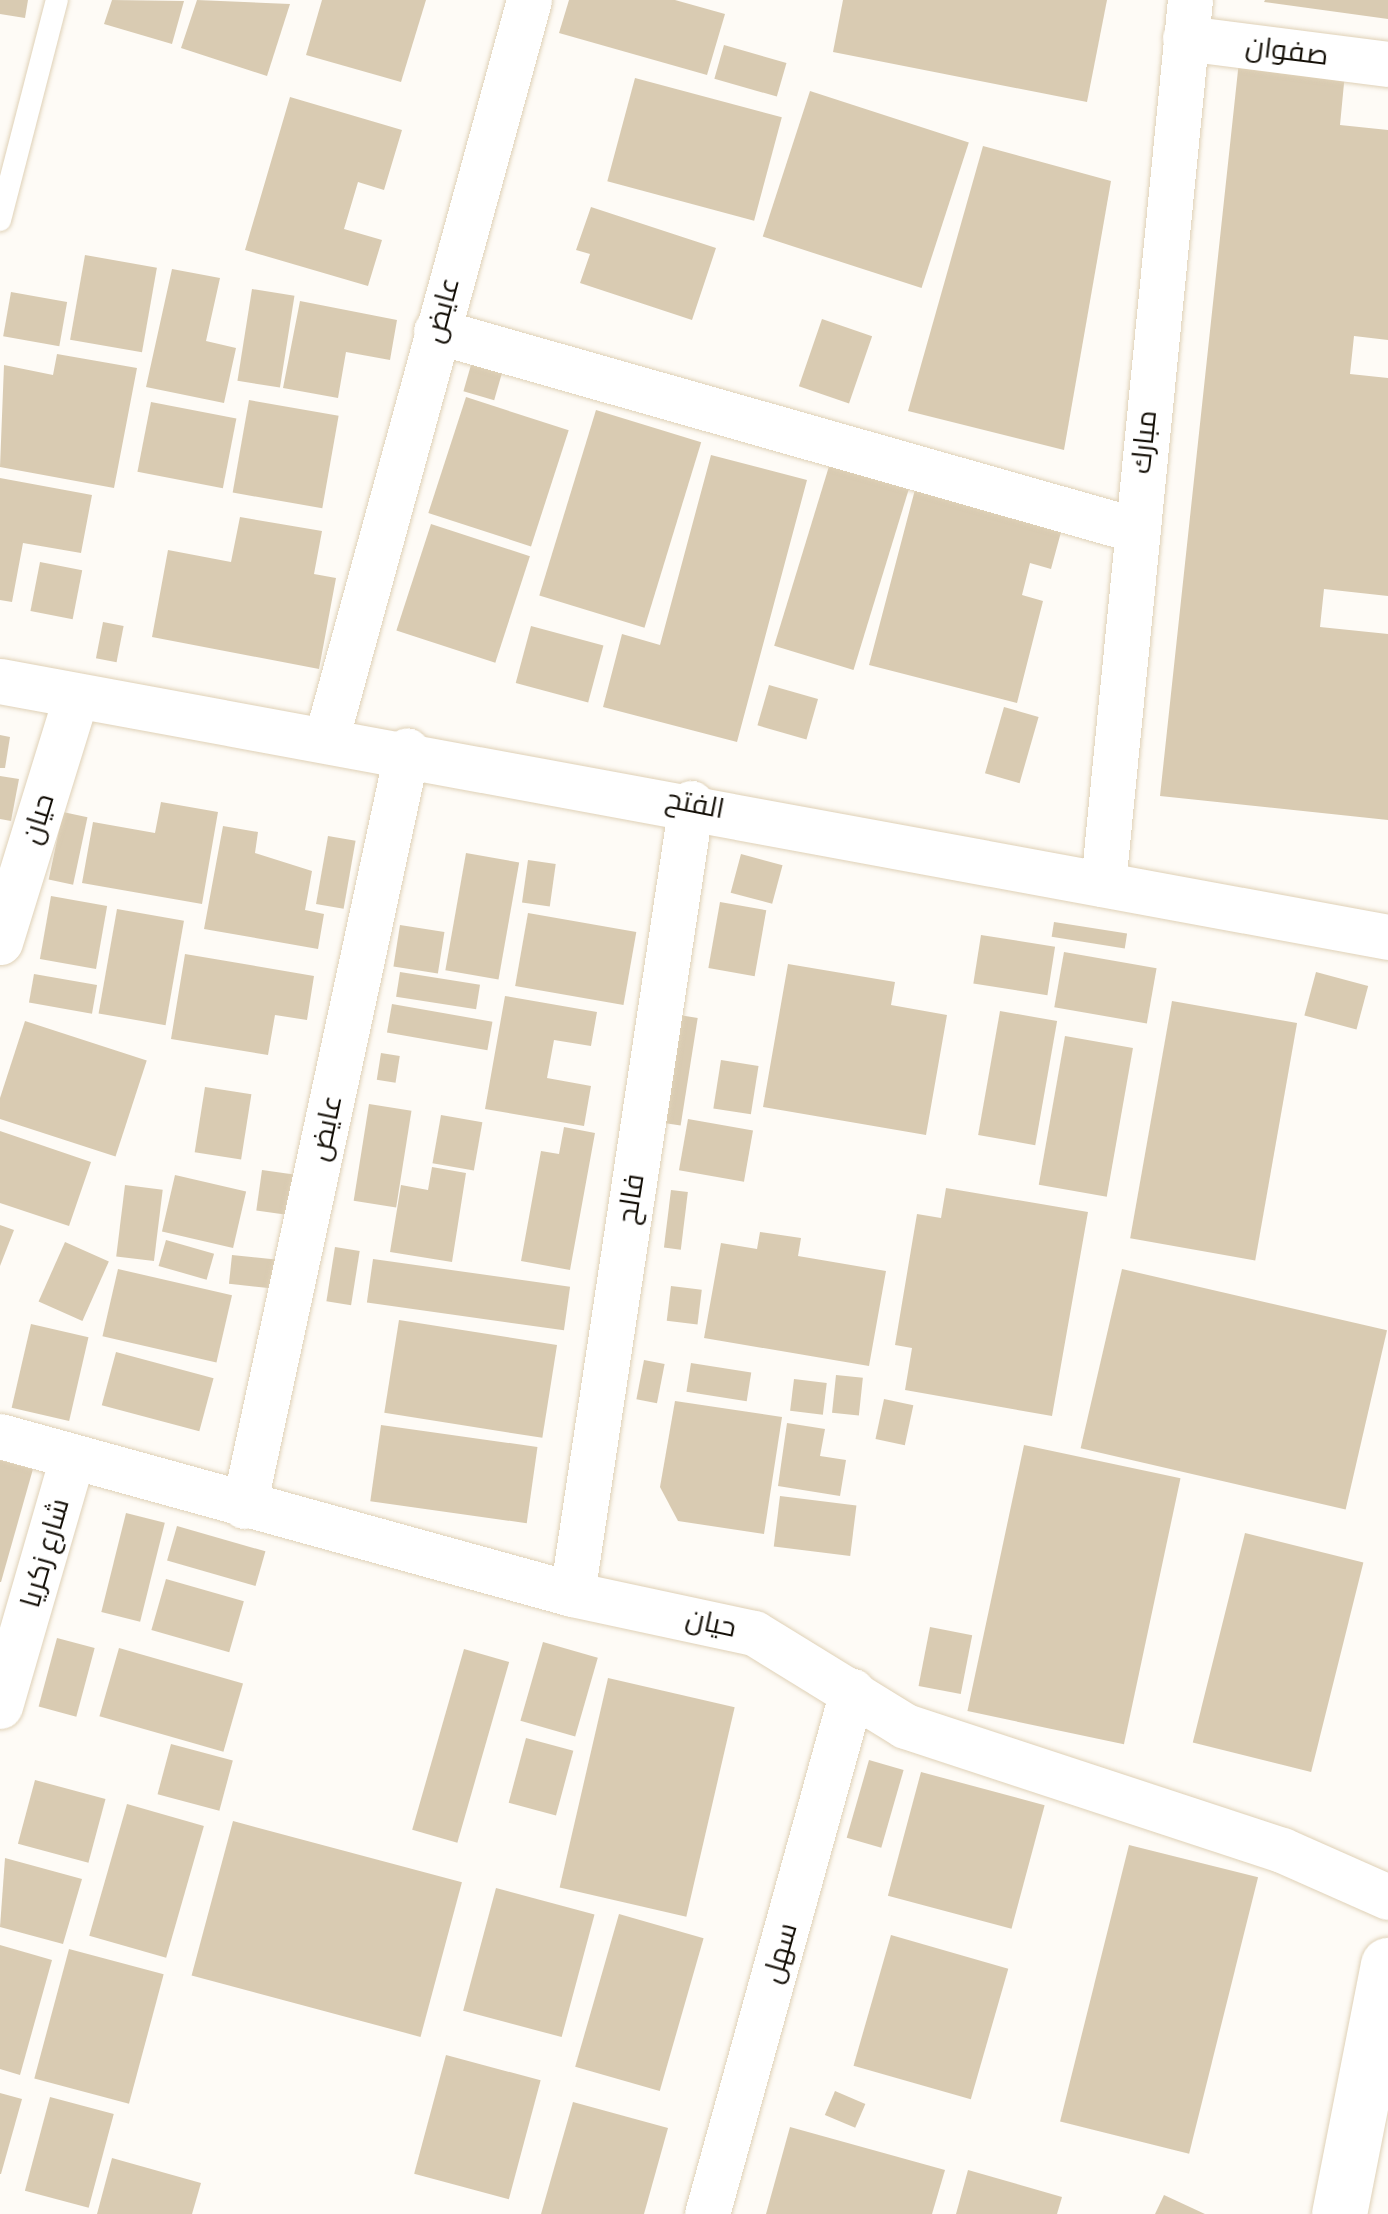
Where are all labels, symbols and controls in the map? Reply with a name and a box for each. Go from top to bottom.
street label: صفوان [1244,29,1330,73]
street label: عايض [417,273,467,347]
street label: مبارك [1124,409,1164,475]
street label: الفتح [663,782,727,826]
street label: حيان [15,790,61,848]
street label: عايض [303,1092,349,1164]
street label: فالح [610,1171,652,1227]
street label: شارع زكريا [13,1495,77,1611]
street label: حيان [683,1601,739,1645]
street label: سهل [755,1919,805,1987]

